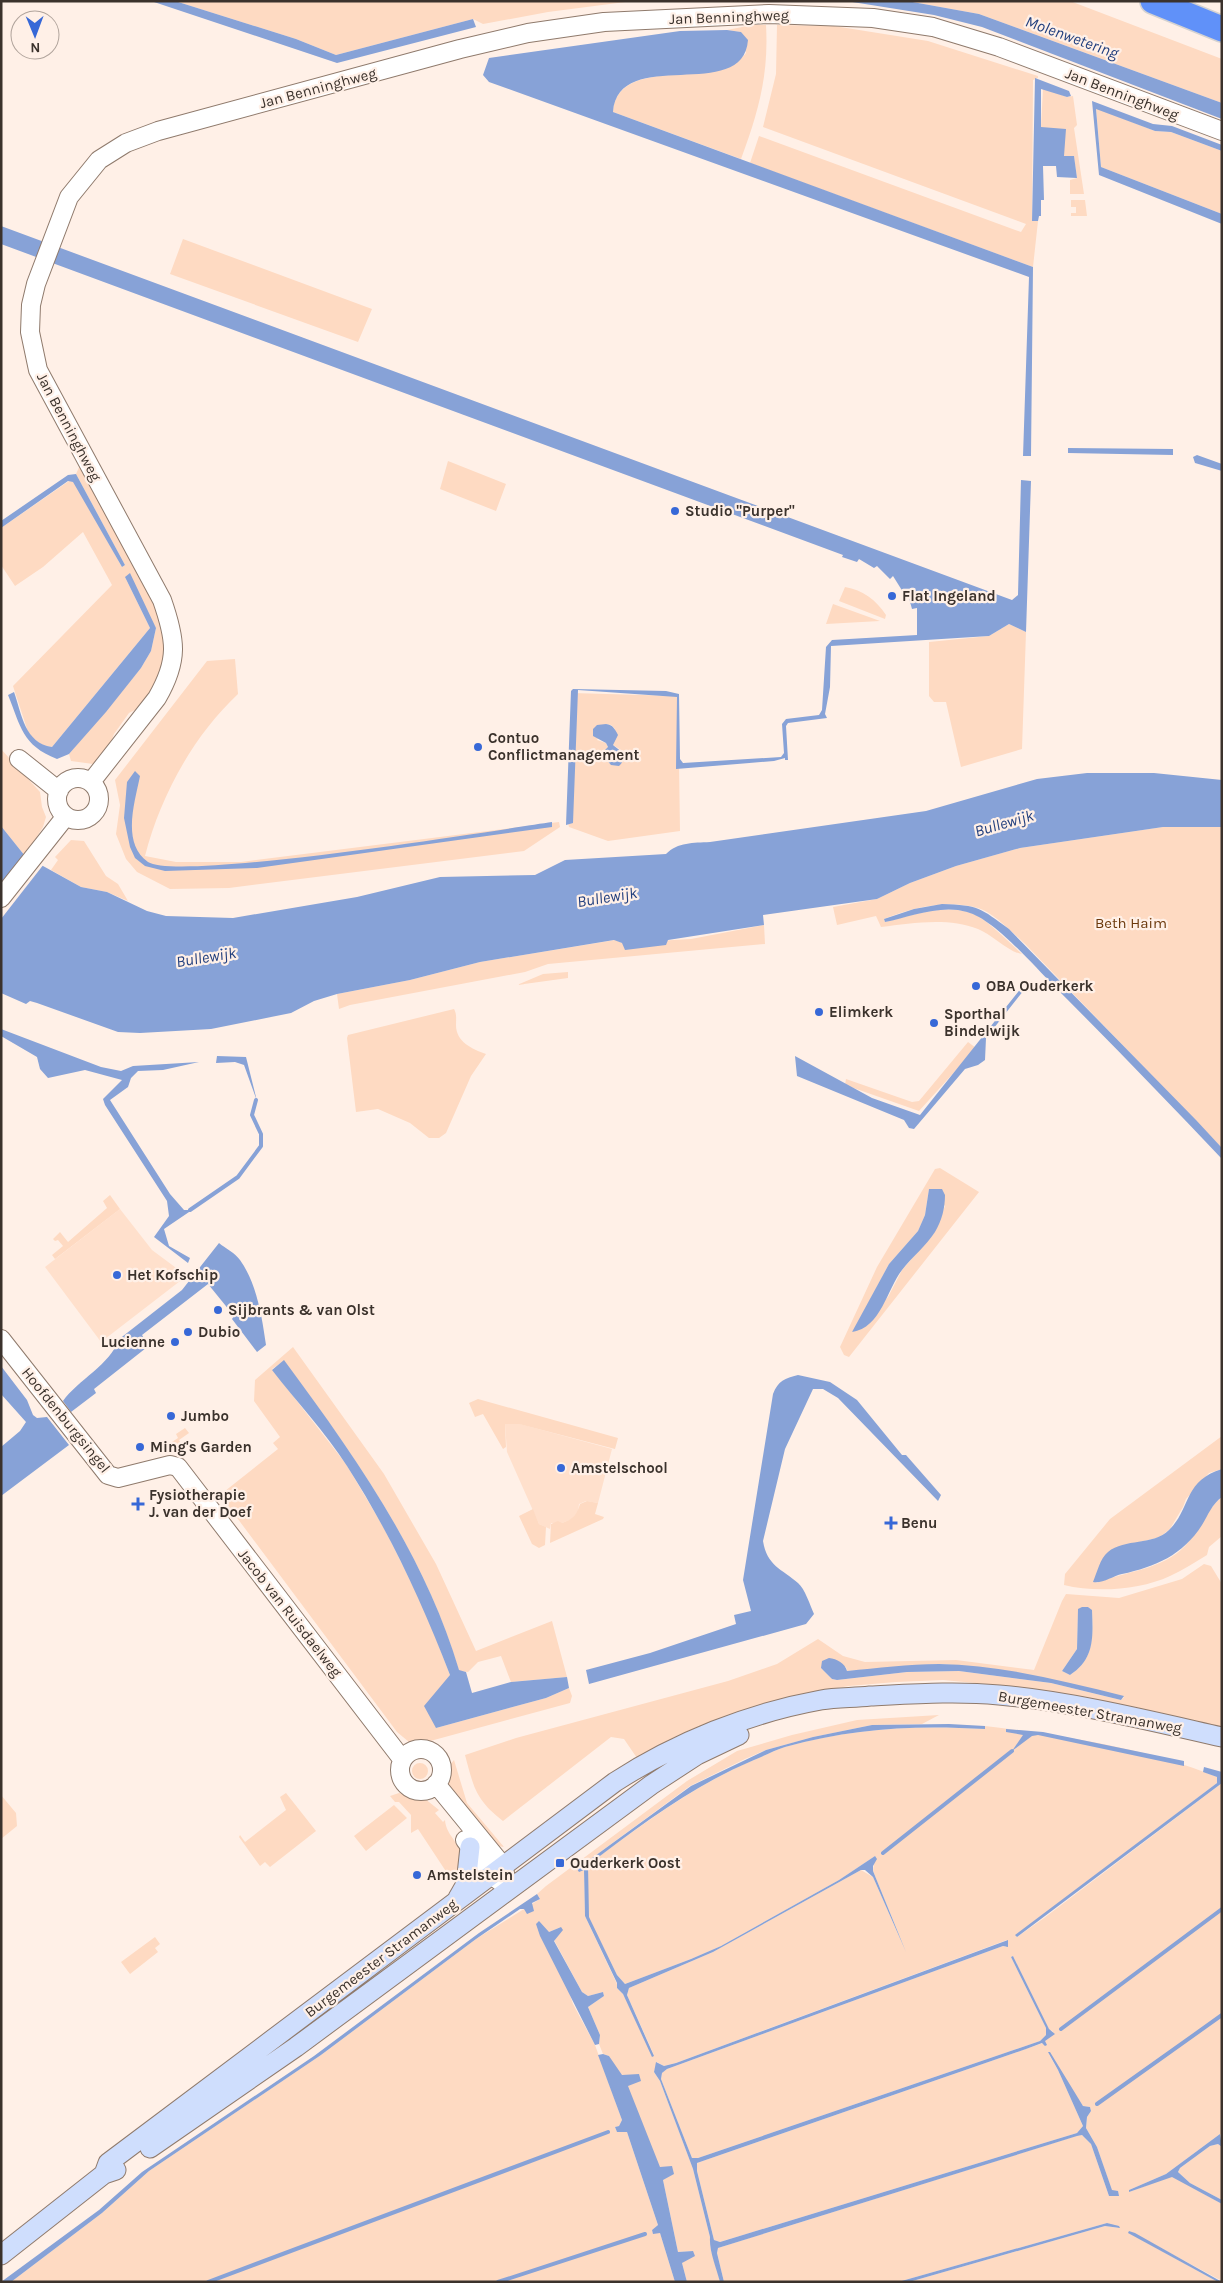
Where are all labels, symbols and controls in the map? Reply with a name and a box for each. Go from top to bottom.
street label: Jan Benninghweg [669,6,790,28]
north arrow [10,10,60,60]
water label: Molenwetering [1023,11,1122,63]
text: N [30,39,40,56]
street label: Jan Benninghweg [258,64,379,112]
street label: Jan Benninghweg [1063,64,1182,124]
street label: Jan Benninghweg [33,370,105,485]
place label: Studio "Purper" [685,502,795,520]
marker: Studio "Purper" [669,505,681,517]
place label: Flat Ingeland [902,587,996,605]
marker: Flat Ingeland [886,590,898,602]
place label: Contuo Conflictmanagement [488,729,640,764]
marker: Contuo Conflictmanagement [472,741,484,753]
water label: Bullewijk [972,805,1037,840]
water label: Bullewijk [576,883,639,911]
park label: Beth Haim [1095,914,1167,932]
water label: Bullewijk [175,943,238,971]
place label: OBA Ouderkerk [986,977,1094,995]
marker: OBA Ouderkerk [970,980,982,992]
place label: Elimkerk [829,1003,893,1021]
place label: Sporthal Bindelwijk [944,1005,1020,1040]
marker: Elimkerk [813,1006,825,1018]
marker: Sporthal Bindelwijk [928,1017,940,1029]
place label: Het Kofschip [127,1266,218,1284]
marker: Het Kofschip [111,1269,123,1281]
place label: Sijbrants & van Olst [228,1301,375,1319]
marker: Sijbrants & van Olst [212,1304,224,1316]
place label: Dubio [198,1323,240,1341]
marker: Dubio [182,1326,194,1338]
place label: Lucienne [101,1333,165,1351]
marker: Lucienne [169,1336,181,1348]
street label: Hoofdenburgsingel [18,1364,114,1476]
place label: Jumbo [181,1407,229,1425]
marker: Jumbo [165,1410,177,1422]
place label: Ming's Garden [150,1438,252,1456]
marker: Ming's Garden [134,1441,146,1453]
place label: Amstelschool [571,1459,668,1477]
marker: Amstelschool [555,1462,567,1474]
place label: Fysiotherapie J. van der Doef [149,1486,252,1521]
marker: Fysiotherapie J. van der Doef [131,1497,145,1511]
place label: Benu [901,1514,937,1532]
marker: Benu [885,1517,897,1529]
street label: Jacob van Ruisdaelweg [234,1545,346,1681]
street label: Burgemeester Stramanweg [997,1687,1184,1737]
place label: Ouderkerk Oost [570,1854,681,1872]
marker: Ouderkerk Oost [554,1857,566,1869]
place label: Amstelstein [427,1866,513,1884]
marker: Amstelstein [411,1869,423,1881]
street label: Burgemeester Stramanweg [301,1894,461,2021]

